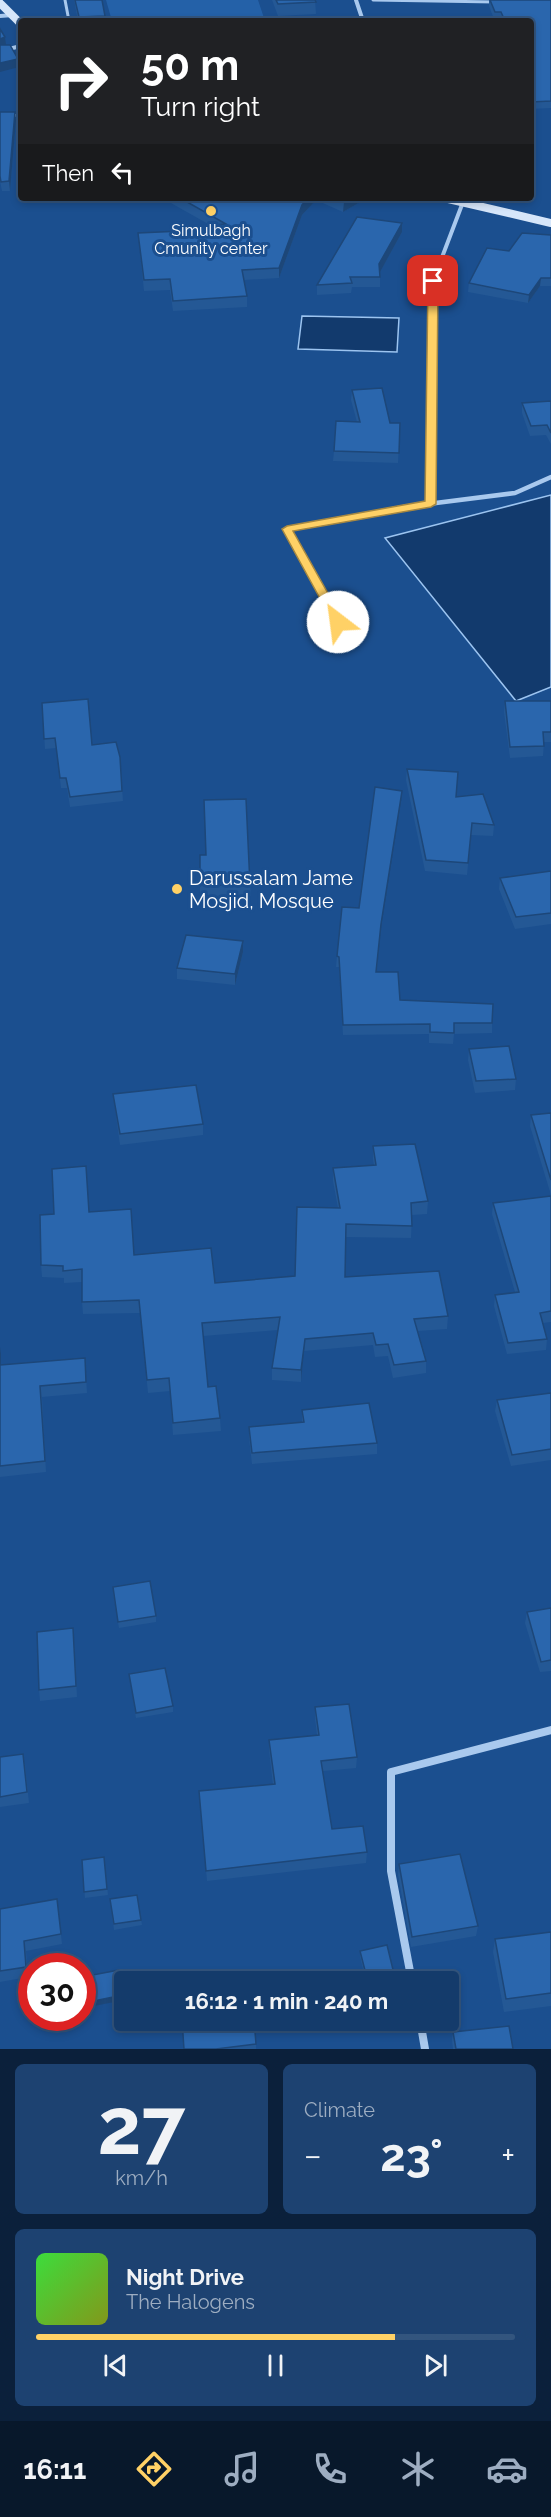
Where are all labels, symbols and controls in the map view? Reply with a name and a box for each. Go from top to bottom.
text: 50 m [141,41,239,90]
icon: right [42,42,120,120]
text: Turn right [141,91,260,122]
icon: left [106,156,139,189]
text: Then [42,160,94,186]
marker: Simulbagh Cmunity center [204,204,218,218]
place label: Simulbagh Cmunity center [154,221,268,258]
pin [407,255,458,306]
icon: arrive [416,264,449,297]
position arrow [306,590,370,654]
place label: Darussalam Jame Mosjid, Mosque [189,866,353,913]
marker: Darussalam Jame Mosjid, Mosque [170,882,184,896]
speed limit sign: 30 [18,1953,96,2031]
text: 16:12 · 1 min · 240 m [185,1988,388,2014]
text: 27 [98,2081,185,2172]
text: Climate [304,2098,375,2122]
text: 23° [380,2129,443,2182]
text: − [304,2136,322,2175]
text: + [501,2136,515,2175]
text: km/h [115,2166,168,2190]
text: Night Drive [126,2264,244,2290]
text: The Halogens [126,2290,255,2314]
icon: previous [99,2349,132,2382]
icon: pause [259,2349,292,2382]
icon: next [419,2349,452,2382]
icon: directions [133,2448,175,2490]
icon: music [221,2448,263,2490]
icon: phone [309,2448,351,2490]
icon: climate [397,2448,439,2490]
icon: car [486,2448,528,2490]
text: 16:11 [23,2454,86,2485]

